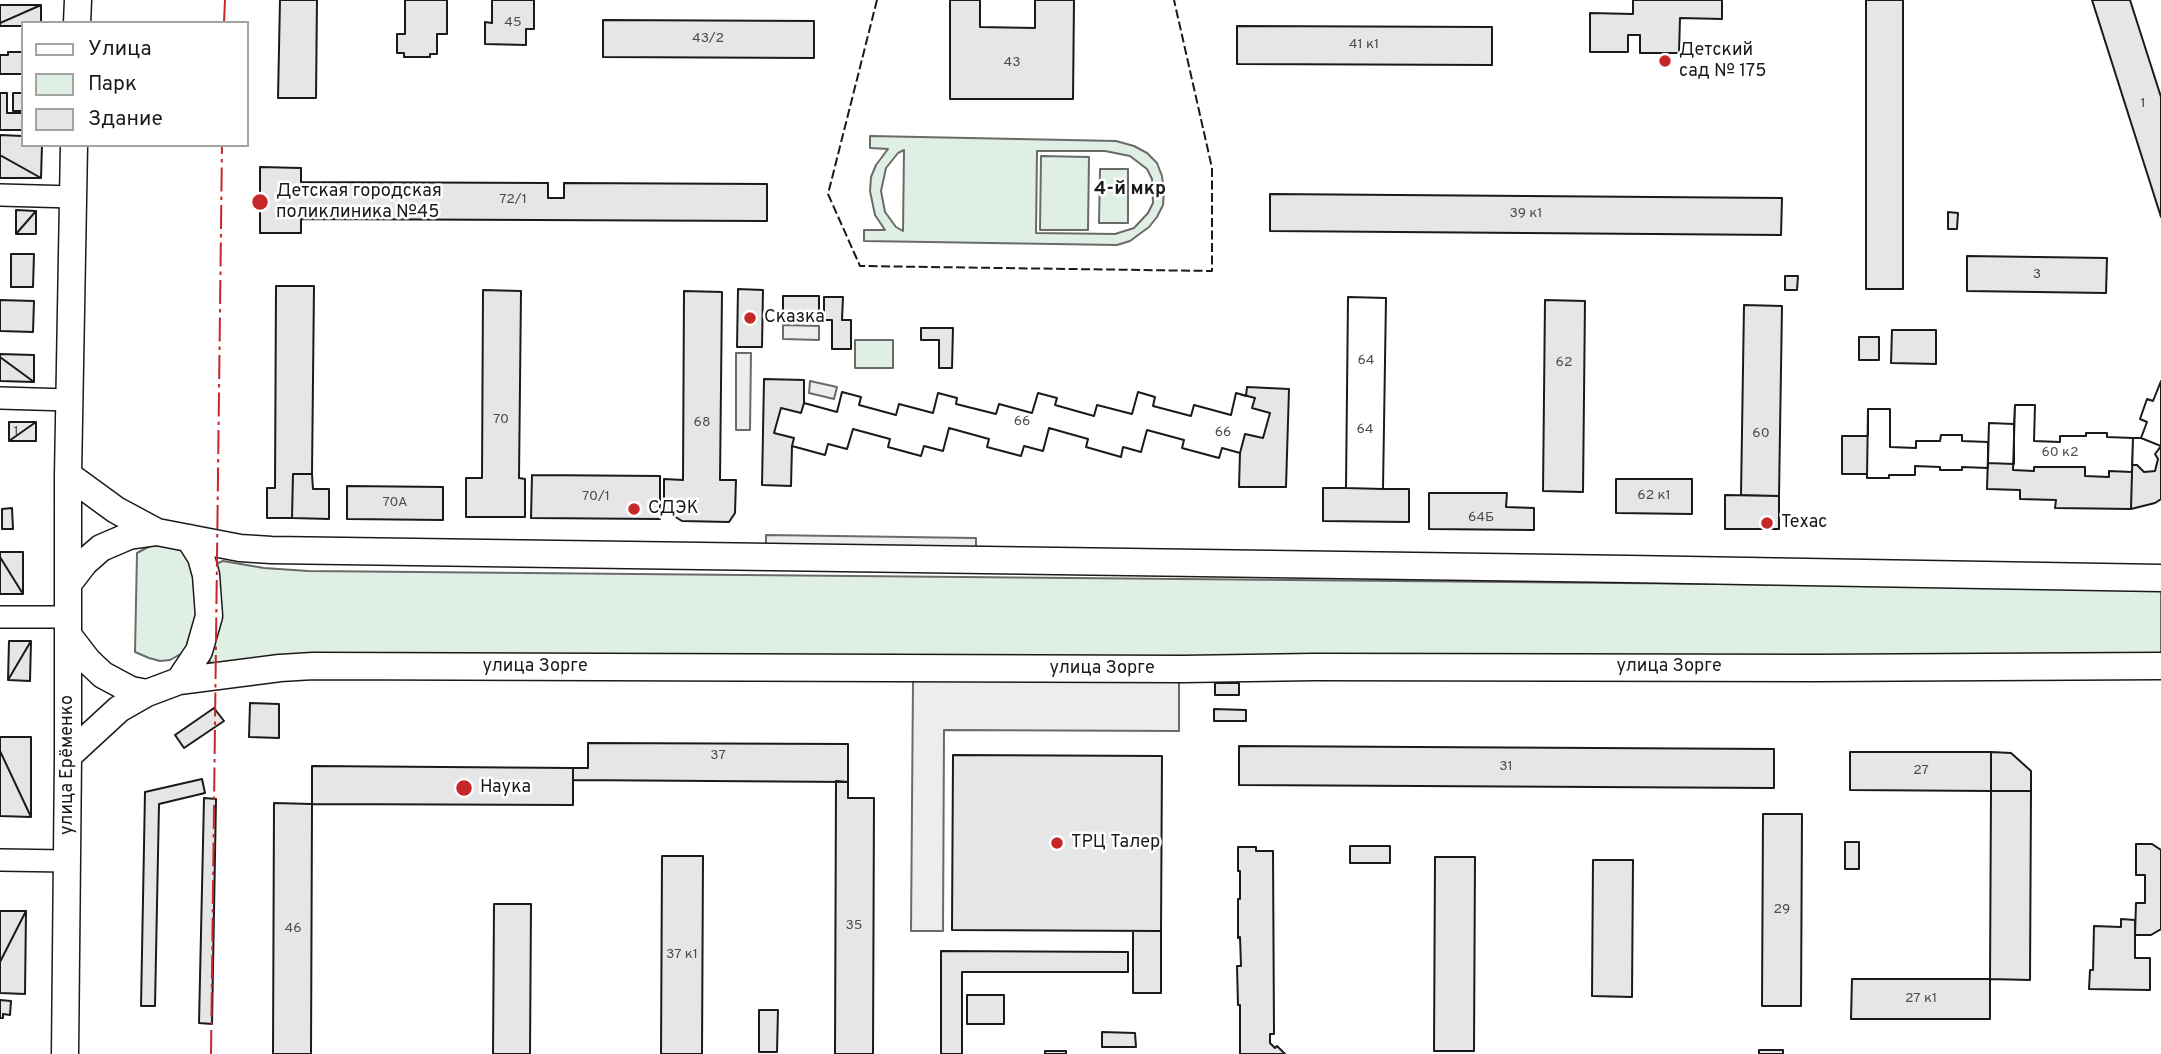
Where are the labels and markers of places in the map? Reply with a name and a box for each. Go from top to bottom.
place label: Детский сад № 175 [1679,40,1766,82]
marker: Детский сад № 175 [1657,53,1673,69]
place label: Детская городская поликлиника №45 [276,181,442,224]
marker: Детская городская поликлиника №45 [250,192,270,212]
place label: Сказка [764,307,825,329]
marker: Сказка [742,310,758,326]
place label: СДЭК [648,498,699,520]
marker: СДЭК [626,501,642,517]
place label: Техас [1781,512,1827,534]
marker: Техас [1759,515,1775,531]
place label: Наука [480,777,531,799]
marker: Наука [454,778,474,798]
place label: ТРЦ Талер [1071,832,1160,854]
marker: ТРЦ Талер [1049,835,1065,851]

